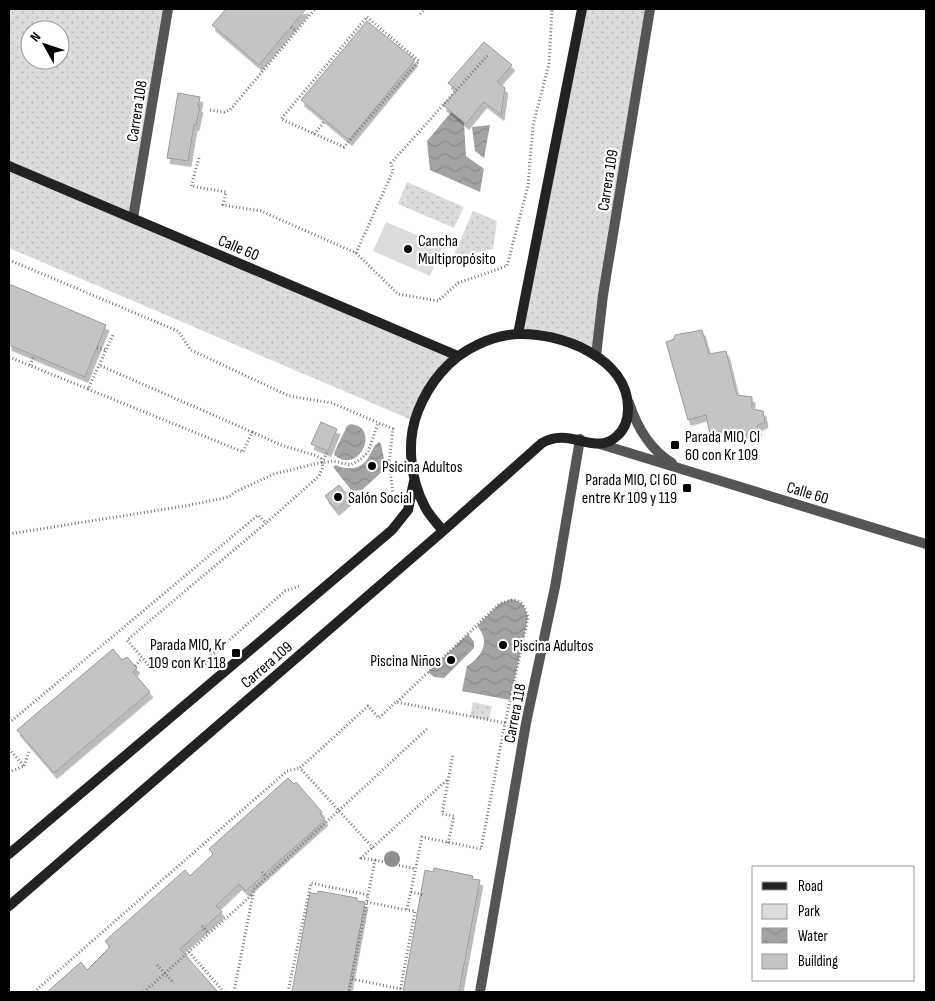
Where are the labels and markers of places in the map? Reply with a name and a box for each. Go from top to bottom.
place label: Cancha Multipropósito [418,232,496,269]
marker: Cancha Multipropósito [402,243,414,255]
place label: Parada MIO, Cl 60 con Kr 109 [685,428,760,465]
marker: Parada MIO, Cl 60 con Kr 109 [669,439,681,451]
place label: Psicina Adultos [382,458,463,477]
marker: Psicina Adultos [366,460,378,472]
place label: Parada MIO, Cl 60 entre Kr 109 y 119 [582,471,677,508]
marker: Parada MIO, Cl 60 entre Kr 109 y 119 [681,482,693,494]
place label: Salón Social [348,489,412,508]
marker: Salón Social [332,491,344,503]
place label: Parada MIO, Kr 109 con Kr 118 [149,636,226,673]
place label: Piscina Adultos [513,637,594,656]
marker: Piscina Adultos [497,639,509,651]
marker: Parada MIO, Kr 109 con Kr 118 [230,647,242,659]
place label: Piscina Niños [370,652,441,671]
marker: Piscina Niños [445,654,457,666]

